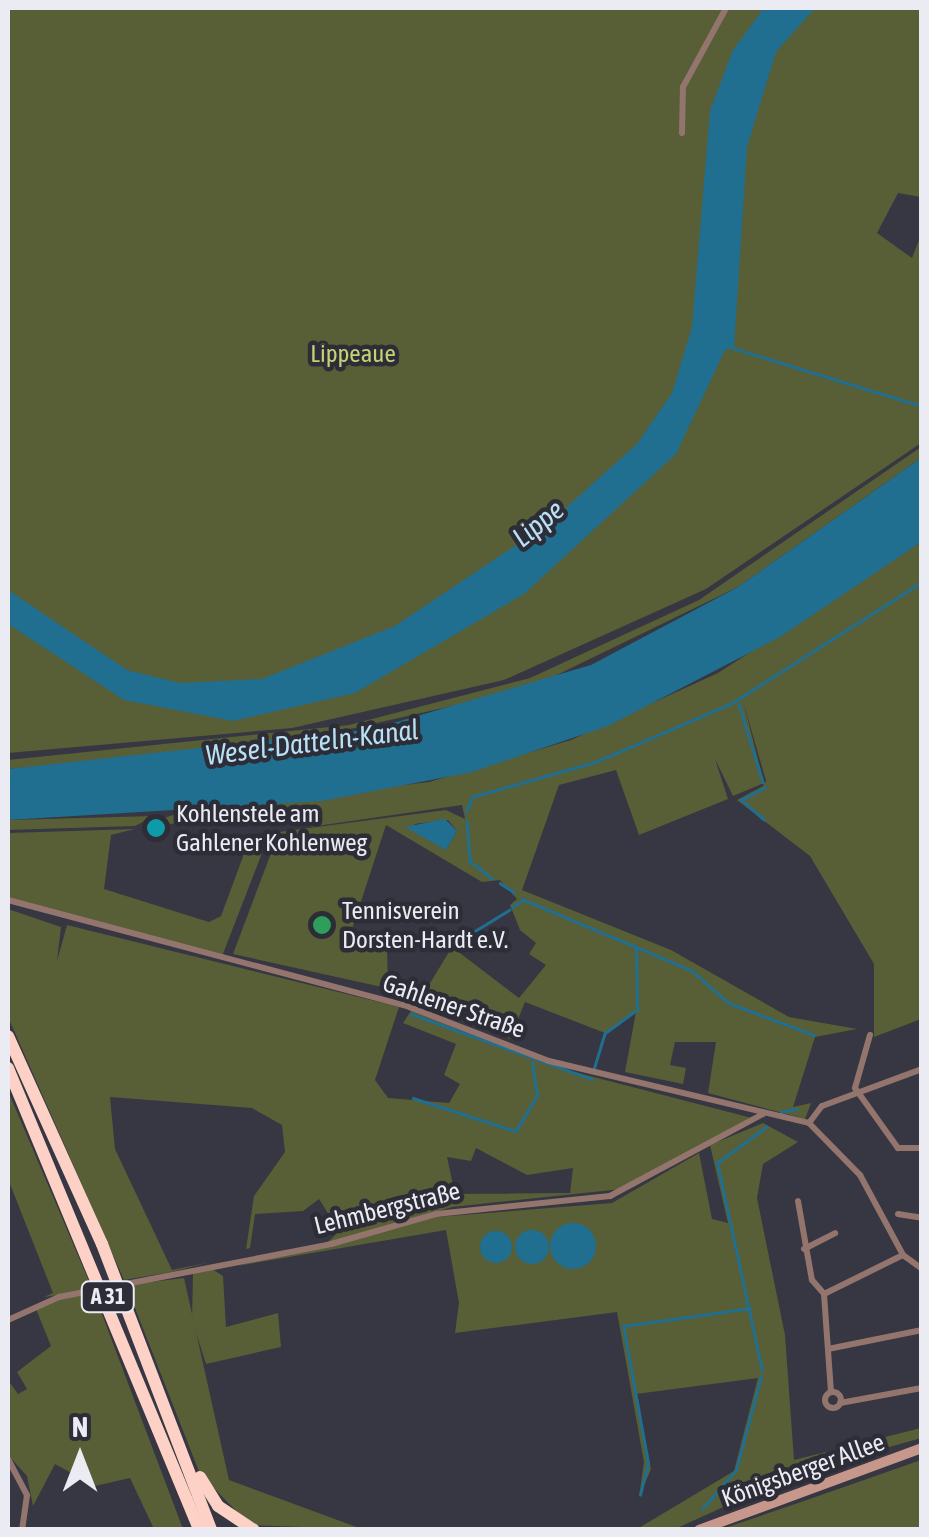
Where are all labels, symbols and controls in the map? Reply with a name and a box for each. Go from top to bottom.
park label: Lippeaue [310,338,396,368]
water label: Lippe [505,492,571,554]
water label: Wesel-Datteln-Kanal [203,712,421,772]
place label: Kohlenstele am Gahlener Kohlenweg [176,799,367,858]
marker: Kohlenstele am Gahlener Kohlenweg [145,817,167,839]
place label: Tennisverein Dorsten-Hardt e.V. [342,896,508,955]
marker: Tennisverein Dorsten-Hardt e.V. [311,914,333,936]
street label: Gahlener Straße [379,968,529,1044]
street label: Lehmbergstraße [311,1175,463,1241]
road number: A 31 [80,1280,136,1314]
north arrow [30,1407,130,1507]
text: N [72,1411,88,1443]
street label: Königsberger Allee [718,1427,888,1513]

